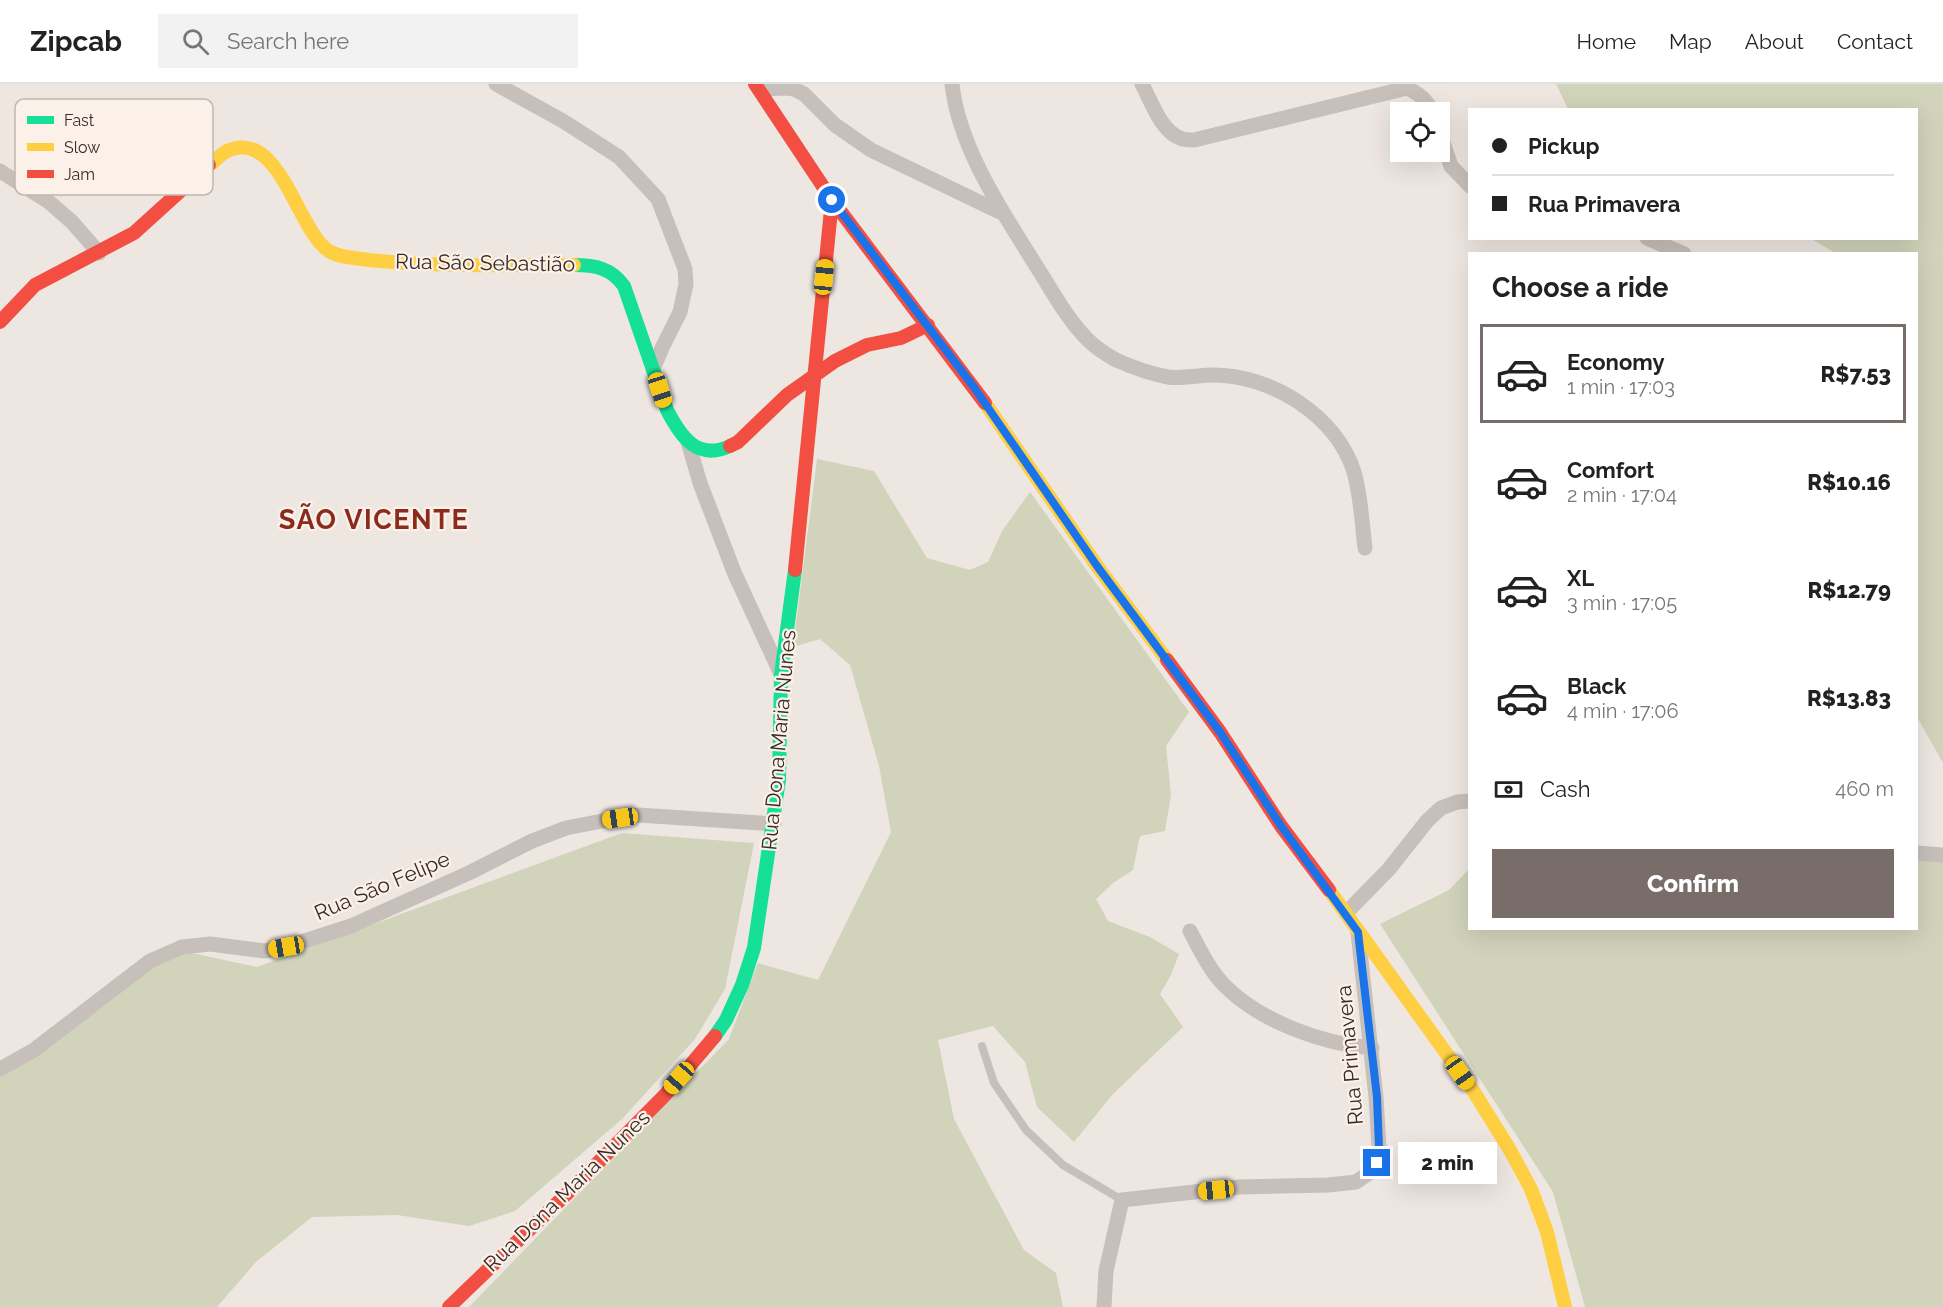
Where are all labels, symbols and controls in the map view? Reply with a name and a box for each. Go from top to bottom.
search box [158,14,578,68]
text: Zipcab [30,25,122,58]
icon: search [179,25,212,58]
text: Search here [227,28,349,54]
text: Home [1577,29,1636,54]
text: Map [1669,29,1712,54]
text: About [1745,29,1804,54]
text: Contact [1837,29,1913,54]
legend [15,99,213,195]
map controls [1390,102,1450,162]
button: locate [1390,102,1450,162]
text: Fast [64,111,95,130]
text: Pickup [1528,133,1600,159]
text: Slow [64,138,100,157]
text: Jam [64,165,95,184]
route start [818,186,845,213]
text: Rua Primavera [1528,191,1680,217]
street label: Rua São Sebastião [395,248,575,277]
car [813,258,835,296]
text: Choose a ride [1492,272,1668,303]
icon: car [1495,347,1549,401]
text: Economy [1567,349,1665,375]
text: R$7.53 [1821,361,1891,387]
car [646,370,674,410]
text: 1 min · 17:03 [1567,375,1675,399]
icon: car [1495,455,1549,509]
text: Comfort [1567,457,1654,483]
text: R$10.16 [1807,469,1891,495]
text: 2 min · 17:04 [1567,483,1677,507]
district label: SÃO VICENTE [279,503,469,535]
icon: car [1495,563,1549,617]
text: XL [1567,565,1594,591]
text: R$12.79 [1808,577,1891,603]
text: 3 min · 17:05 [1567,591,1677,615]
street label: Rua Dona Maria Nunes [756,629,801,851]
icon: car [1495,671,1549,725]
text: Black [1567,673,1626,699]
text: R$13.83 [1807,685,1891,711]
text: 4 min · 17:06 [1567,699,1679,723]
icon: cash [1492,773,1525,806]
text: Cash [1540,776,1591,802]
text: 460 m [1835,777,1894,801]
car [601,807,639,829]
street label: Rua São Felipe [310,846,453,925]
button: Confirm [1492,849,1894,918]
car [267,935,305,959]
street label: Rua Primavera [1331,984,1368,1126]
car [1442,1053,1478,1093]
car [660,1059,698,1097]
street label: Rua Dona Maria Nunes [478,1105,655,1276]
callout: 2 min [1398,1142,1497,1184]
route end [1363,1149,1390,1176]
text: 2 min [1421,1151,1474,1175]
car [1197,1179,1235,1201]

